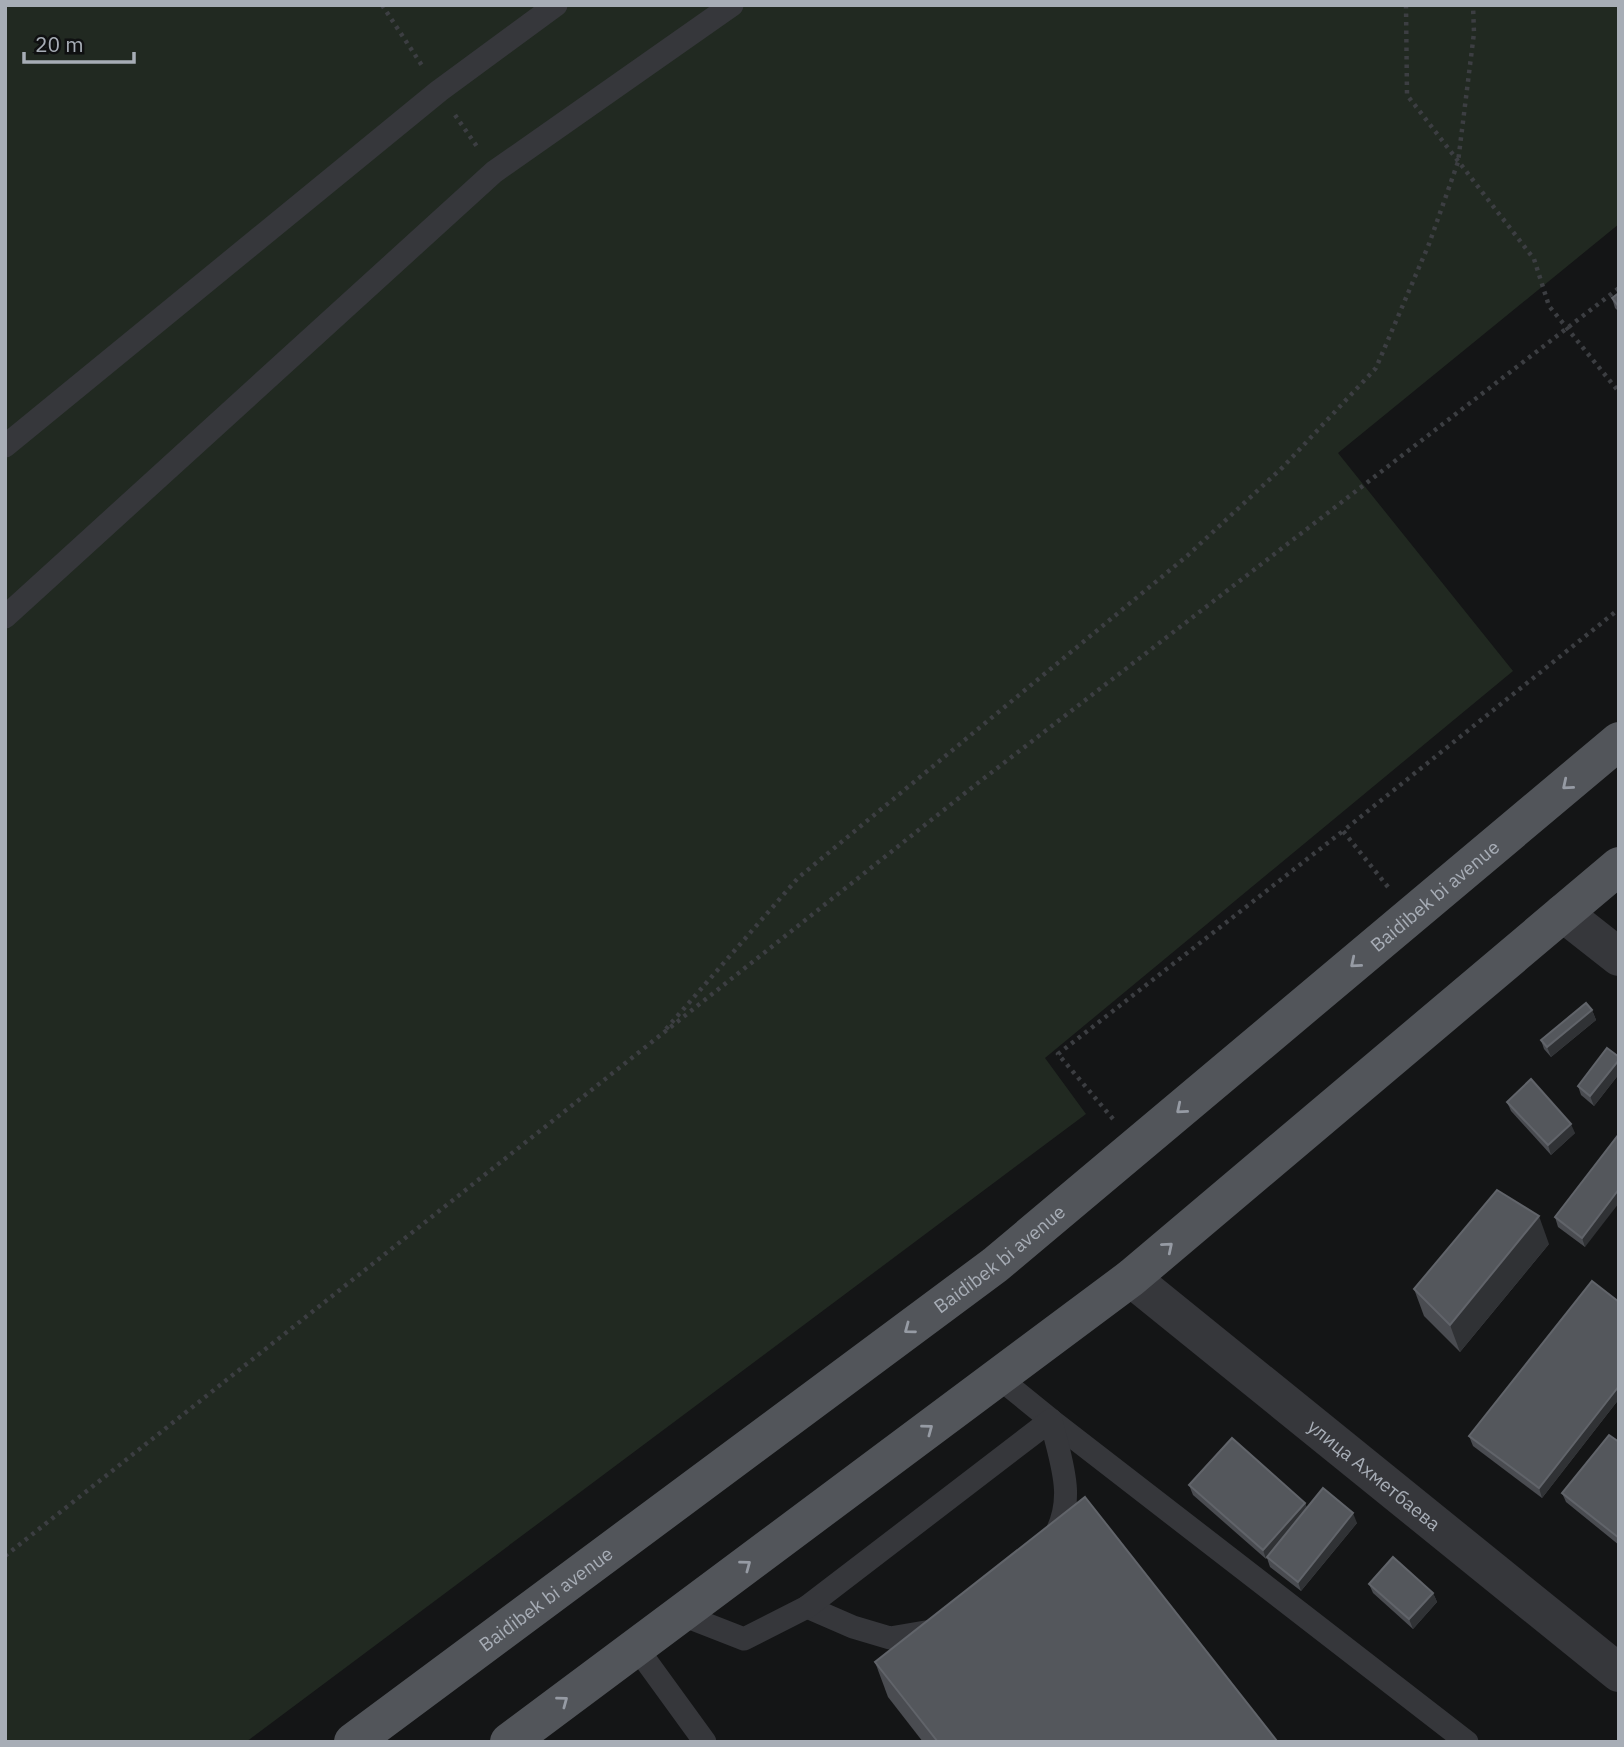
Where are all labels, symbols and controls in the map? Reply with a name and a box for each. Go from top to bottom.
scale bar [24,21,135,65]
text: 20 m [35,30,84,58]
one-way arrow [1562,777,1575,789]
street label: Baidibek bi avenue [1365,835,1504,957]
one-way arrow [1350,955,1363,967]
one-way arrow [1176,1101,1189,1113]
street label: Baidibek bi avenue [929,1199,1070,1318]
one-way arrow [1159,1243,1172,1255]
one-way arrow [904,1321,916,1333]
street label: улица Ахметбаева [1303,1414,1445,1536]
one-way arrow [920,1425,933,1437]
street label: Baidibek bi avenue [474,1541,617,1657]
one-way arrow [738,1560,750,1573]
one-way arrow [556,1697,568,1709]

